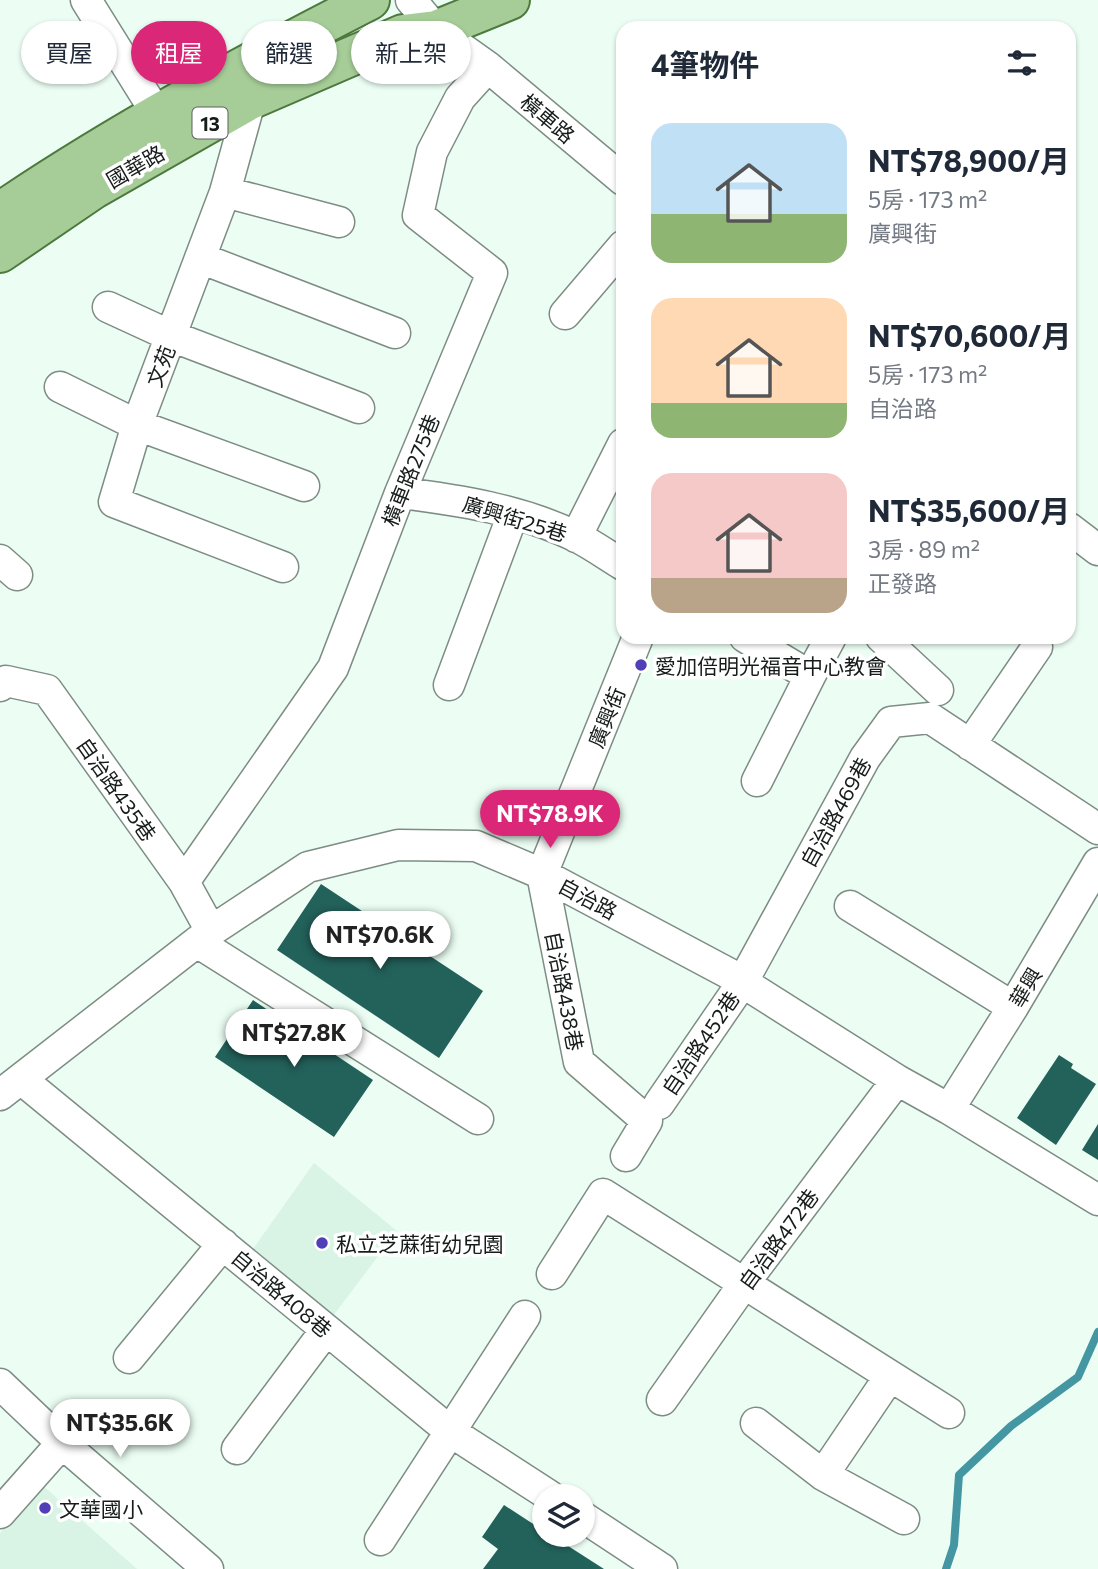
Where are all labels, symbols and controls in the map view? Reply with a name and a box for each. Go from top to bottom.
chip: 買屋 [21,21,117,84]
chip: 租屋 [131,21,227,84]
chip: 篩選 [241,21,337,84]
chip: 新上架 [351,21,471,84]
icon: filters [1003,44,1041,82]
text: 4筆物件 [651,45,759,82]
street label: 橫車路 [516,88,580,148]
road number: 13 [192,108,228,139]
street label: 國華路 [101,139,169,193]
text: NT$78,900/月 [868,141,1070,178]
icon: home [707,151,791,235]
text: 5房 · 173 m² [868,185,987,213]
text: 廣興街 [868,219,937,247]
text: NT$70,600/月 [868,316,1071,353]
icon: home [707,326,791,410]
street label: 文苑 [141,342,179,390]
text: 5房 · 173 m² [868,360,987,388]
text: 自治路 [868,394,937,422]
street label: 橫車路275巷 [376,410,444,530]
street label: 廣興街25巷 [460,490,570,546]
text: NT$35,600/月 [868,491,1070,528]
icon: home [707,501,791,585]
text: 3房 · 89 m² [868,535,980,563]
text: 正發路 [868,569,937,597]
place label: 愛加倍明光福音中心教會 [655,653,886,678]
marker: 愛加倍明光福音中心教會 [633,657,649,673]
street label: 廣興街 [583,683,629,751]
street label: 自治路435巷 [72,732,162,846]
street label: 自治路469巷 [795,753,875,871]
pin: NT$78.9K [478,790,622,850]
text: NT$78.9K [496,799,604,827]
street label: 自治路 [554,872,622,924]
pin: NT$70.6K [308,912,452,971]
text: NT$70.6K [326,920,434,948]
street label: 自治路438巷 [541,929,589,1053]
street label: 華興 [1003,963,1047,1011]
street label: 自治路452巷 [656,986,744,1100]
pin: NT$27.8K [222,1010,366,1069]
text: NT$27.8K [241,1018,347,1046]
street label: 自治路472巷 [733,1184,823,1294]
place label: 私立芝蔴街幼兒園 [336,1231,504,1256]
marker: 私立芝蔴街幼兒園 [314,1235,330,1251]
street label: 自治路408巷 [227,1244,337,1342]
pin: NT$35.6K [48,1400,192,1459]
text: NT$35.6K [66,1408,174,1436]
map controls [532,1484,595,1547]
button: layers [532,1484,595,1547]
place label: 文華國小 [59,1496,143,1521]
marker: 文華國小 [37,1500,53,1516]

